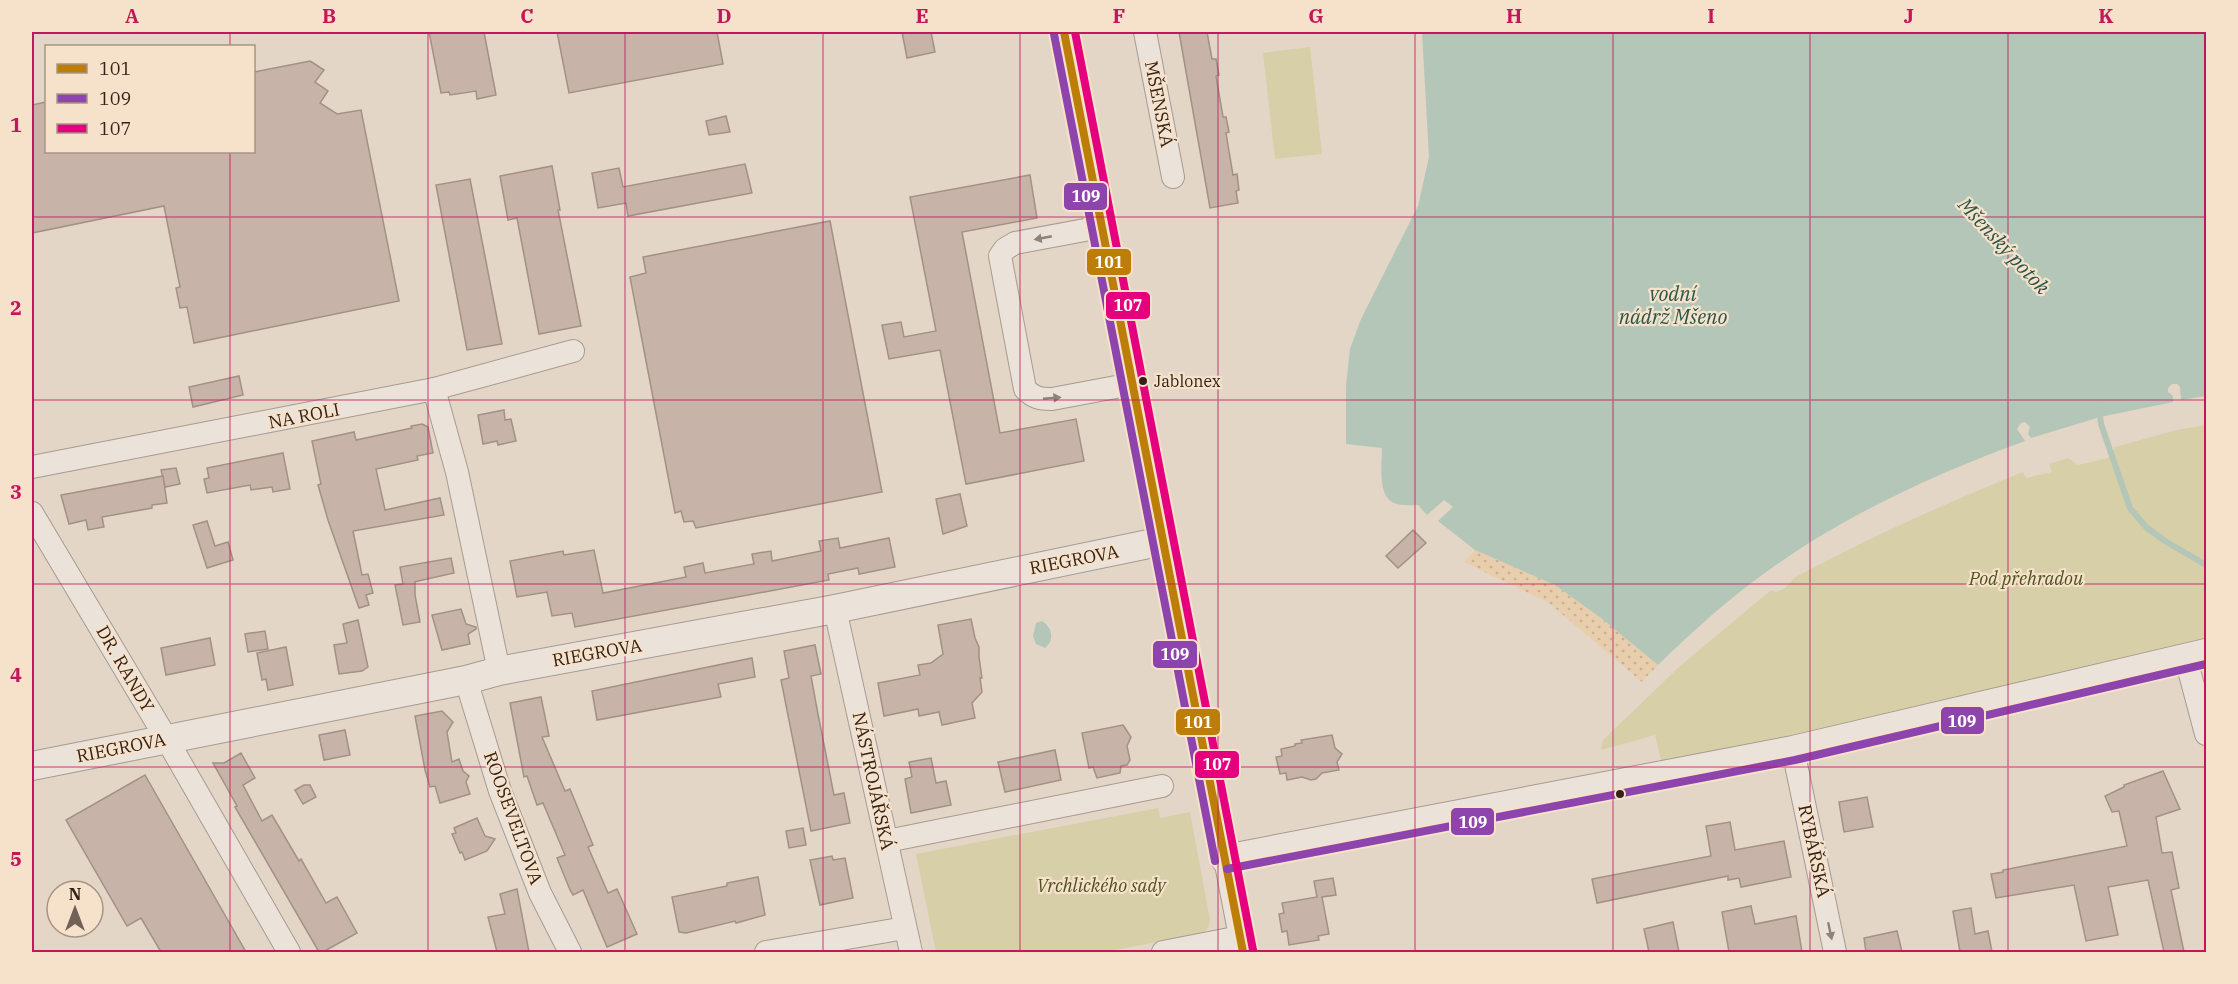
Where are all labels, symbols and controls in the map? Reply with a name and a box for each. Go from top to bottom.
text: A [125,2,139,29]
text: B [322,2,336,29]
text: C [520,2,534,29]
text: D [716,2,732,29]
text: E [915,2,929,29]
text: F [1113,2,1125,29]
text: G [1308,2,1324,29]
text: H [1506,2,1522,29]
text: I [1707,2,1715,29]
text: J [1904,2,1914,29]
text: K [2098,2,2114,29]
legend [45,45,255,153]
text: 101 [99,57,131,80]
street label: MŠENSKÁ [1140,59,1180,150]
text: 109 [99,87,131,110]
text: 1 [10,111,22,138]
text: 107 [99,117,131,140]
line badge: 109 [1063,182,1108,211]
text: 109 [1072,186,1100,206]
water label: Mšenský potok [1952,191,2056,300]
one-way arrow [1034,234,1053,243]
line badge: 101 [1086,248,1132,276]
text: 101 [1095,252,1123,272]
water label: vodní nádrž Mšeno [1619,280,1727,330]
line badge: 107 [1105,291,1151,320]
text: 2 [10,294,22,321]
text: 107 [1114,295,1142,315]
place label: Jablonex [1154,371,1221,391]
marker: Jablonex [1137,375,1149,387]
one-way arrow [1043,393,1062,403]
street label: NA ROLI [266,397,341,434]
text: 3 [10,478,22,505]
street label: RIEGROVA [1027,539,1121,579]
park label: Pod přehradou [1968,567,2084,590]
street label: DR. RANDY [91,621,160,717]
street label: RIEGROVA [550,633,644,672]
line badge: 109 [1152,640,1198,669]
text: 109 [1161,644,1189,664]
text: 4 [10,661,22,688]
line badge: 109 [1940,706,1985,735]
line badge: 101 [1175,708,1221,736]
street label: NÁSTROJÁŘSKÁ [848,710,899,853]
text: 109 [1948,711,1976,731]
text: 101 [1184,712,1212,732]
street label: RIEGROVA [74,727,168,767]
street label: ROOSEVELTOVA [479,748,548,888]
line badge: 107 [1194,750,1240,779]
text: 107 [1203,754,1231,774]
unlabelled marker [1614,788,1626,800]
street label: RYBÁŘSKÁ [1793,802,1836,900]
line badge: 109 [1450,807,1495,836]
text: 109 [1459,812,1487,832]
text: 5 [10,845,22,872]
park label: Vrchlického sady [1037,874,1167,897]
north arrow [45,879,105,939]
text: N [69,884,81,904]
one-way arrow [1826,922,1835,941]

